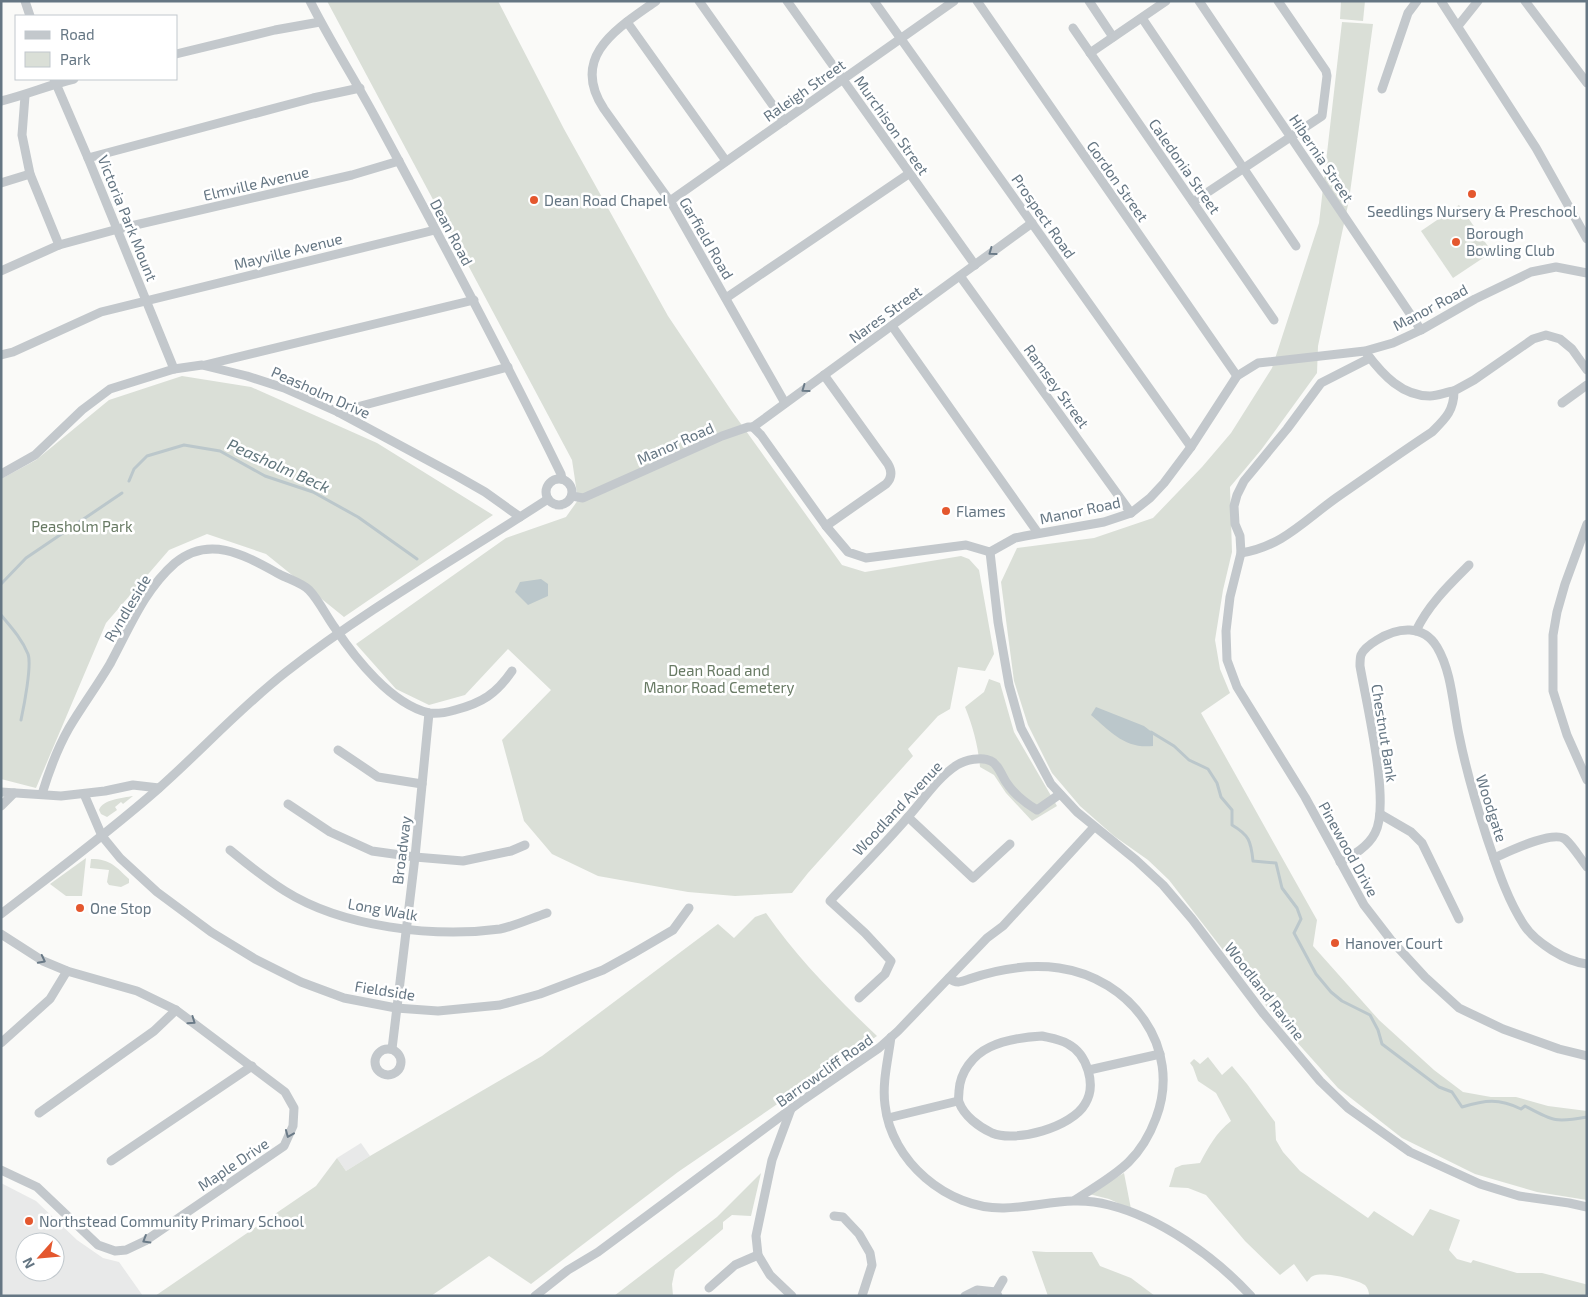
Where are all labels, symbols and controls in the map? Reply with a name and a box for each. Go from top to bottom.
legend [15,15,178,80]
text: Road [60,25,95,43]
text: Park [60,50,91,68]
street label: Raleigh Street [760,55,849,125]
street label: Murchison Street [851,72,933,178]
street label: Hibernia Street [1286,111,1358,206]
street label: Caledonia Street [1145,115,1225,217]
street label: Gordon Street [1083,137,1153,225]
street label: Victoria Park Mount [95,152,162,284]
street label: Elmville Avenue [201,162,311,204]
street label: Prospect Road [1008,170,1080,262]
marker: Seedlings Nursery & Preschool [1466,188,1478,200]
place label: Dean Road Chapel [544,191,667,209]
marker: Dean Road Chapel [528,194,540,206]
street label: Garfield Road [676,194,738,282]
street label: Dean Road [427,196,477,268]
place label: Seedlings Nursery & Preschool [1367,202,1578,220]
place label: Borough Bowling Club [1466,224,1555,259]
street label: Mayville Avenue [232,229,344,273]
marker: Borough Bowling Club [1450,236,1462,248]
one-way arrow [988,246,998,255]
street label: Manor Road [1389,280,1471,334]
street label: Nares Street [845,281,925,346]
street label: Ramsey Street [1021,341,1094,432]
street label: Peasholm Drive [269,362,373,422]
one-way arrow [801,383,810,392]
street label: Manor Road [634,418,716,468]
water label: Peasholm Beck [225,434,333,496]
street label: Manor Road [1038,493,1122,527]
place label: Flames [956,502,1006,520]
marker: Flames [940,505,952,517]
park label: Peasholm Park [31,517,133,535]
street label: Ryndleside [100,571,154,645]
park label: Dean Road and Manor Road Cemetery [643,661,795,696]
street label: Chestnut Bank [1368,683,1402,784]
street label: Woodland Avenue [849,757,945,859]
street label: Woodgate [1473,772,1511,844]
street label: Pinewood Drive [1315,798,1383,900]
street label: Broadway [388,815,414,885]
street label: Long Walk [347,894,420,924]
place label: One Stop [90,899,151,917]
marker: One Stop [74,902,86,914]
place label: Hanover Court [1345,934,1443,952]
marker: Hanover Court [1329,937,1341,949]
street label: Woodland Ravine [1221,939,1309,1043]
one-way arrow [37,954,46,964]
street label: Fieldside [354,976,416,1004]
one-way arrow [186,1015,196,1024]
street label: Barrowcliff Road [772,1030,876,1110]
one-way arrow [285,1129,296,1138]
street label: Maple Drive [194,1134,272,1194]
place label: Northstead Community Primary School [39,1212,305,1230]
marker: Northstead Community Primary School [23,1215,35,1227]
north arrow [15,1232,65,1282]
one-way arrow [143,1233,152,1243]
text: N [18,1255,38,1271]

